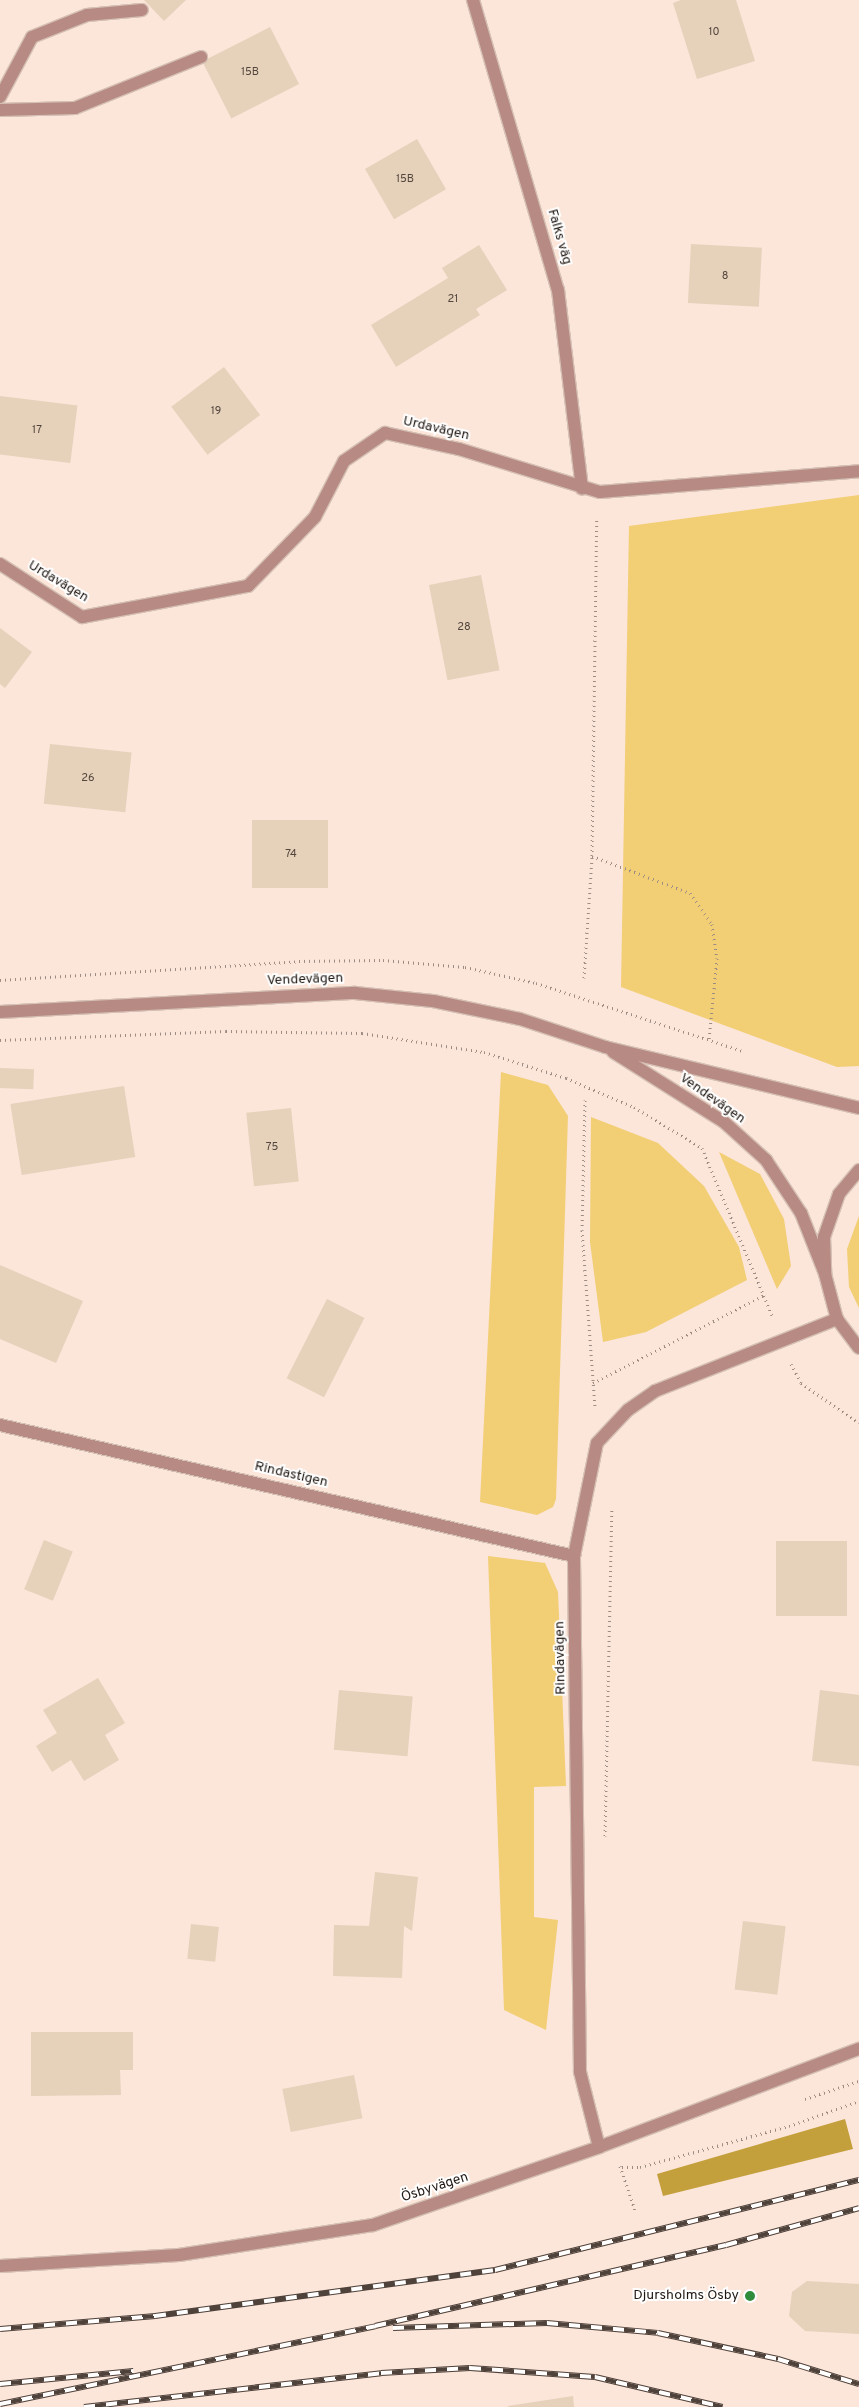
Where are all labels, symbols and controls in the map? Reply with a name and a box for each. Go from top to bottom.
house number: 10 [708,25,720,39]
house number: 15B [241,65,259,79]
house number: 15B [396,172,414,186]
street label: Falks väg [543,207,575,267]
house number: 8 [722,269,728,283]
house number: 21 [448,292,458,306]
house number: 19 [211,404,221,418]
street label: Urdavägen [401,413,471,445]
house number: 17 [32,423,42,437]
street label: Urdavägen [25,557,91,607]
house number: 28 [457,620,471,634]
house number: 26 [81,771,95,785]
house number: 74 [285,847,297,861]
street label: Vendevägen [267,970,343,990]
street label: Vendevägen [676,1070,748,1128]
house number: 75 [266,1140,278,1154]
street label: Rindastigen [253,1458,329,1492]
street label: Rindavägen [552,1621,570,1695]
street label: Ösbyvägen [399,2169,471,2207]
place label: Djursholms Ösby [633,2288,739,2304]
marker: Djursholms Ösby [743,2289,757,2303]

